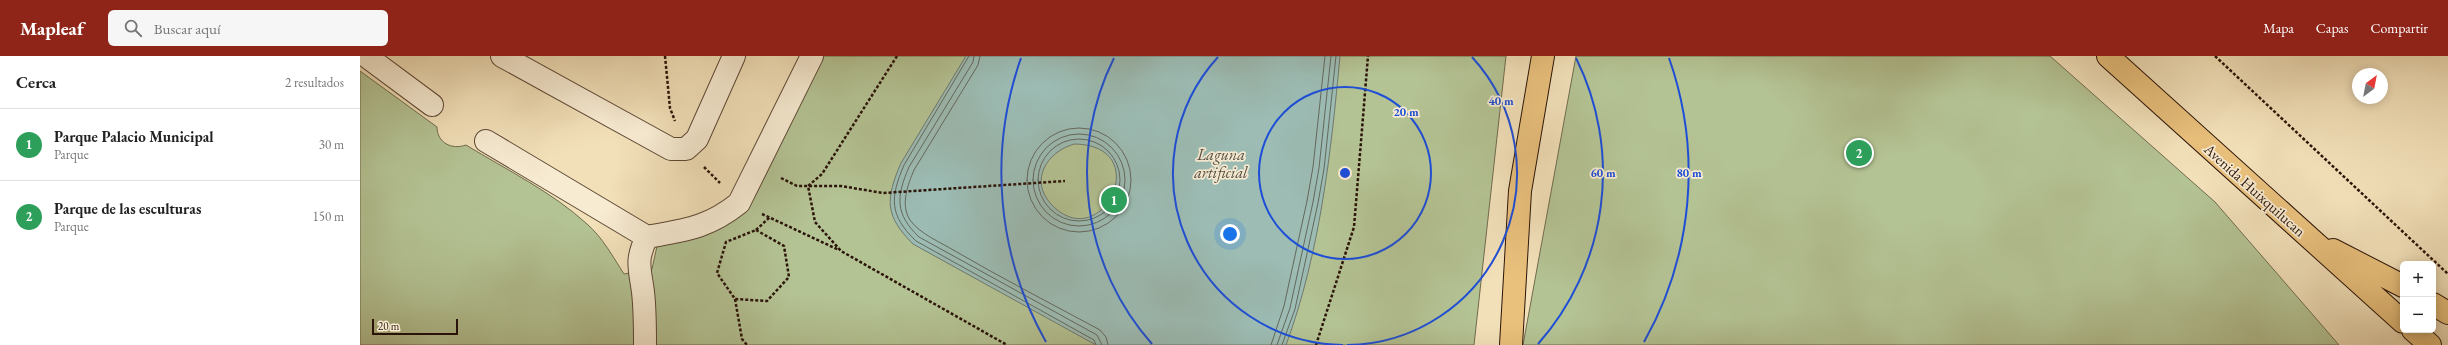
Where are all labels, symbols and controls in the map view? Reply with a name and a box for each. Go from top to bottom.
search box [108,10,388,46]
text: Mapleaf [20,16,84,41]
icon: search [122,17,144,39]
text: Buscar aquí [154,19,221,38]
text: Mapa [2263,19,2294,37]
text: Capas [2316,19,2348,37]
text: Compartir [2370,19,2428,37]
north arrow [2352,68,2388,104]
text: Cerca [16,71,56,93]
text: 2 resultados [285,74,344,91]
text: 40 m [1488,93,1514,109]
text: 20 m [1393,104,1419,120]
text: Parque Palacio Municipal [54,127,213,146]
text: 1 [26,136,32,153]
text: 30 m [319,136,344,153]
pin: 2 [1846,138,1872,168]
street label: Avenida Huixquilucan [2200,139,2310,241]
water label: Laguna artificial [1193,144,1248,183]
text: Parque [54,146,89,163]
text: 60 m [1590,165,1616,181]
text: 80 m [1676,165,1702,181]
centre of rings [1338,166,1352,180]
pin: 1 [1101,185,1127,215]
text: Parque de las esculturas [54,199,201,218]
text: 2 [26,208,32,225]
text: 150 m [313,208,344,225]
text: Parque [54,218,89,235]
your location [1220,224,1240,244]
map controls [2400,261,2436,333]
button: + [2400,261,2436,297]
button: − [2400,297,2436,333]
scale bar [372,317,458,336]
text: 20 m [378,319,399,333]

